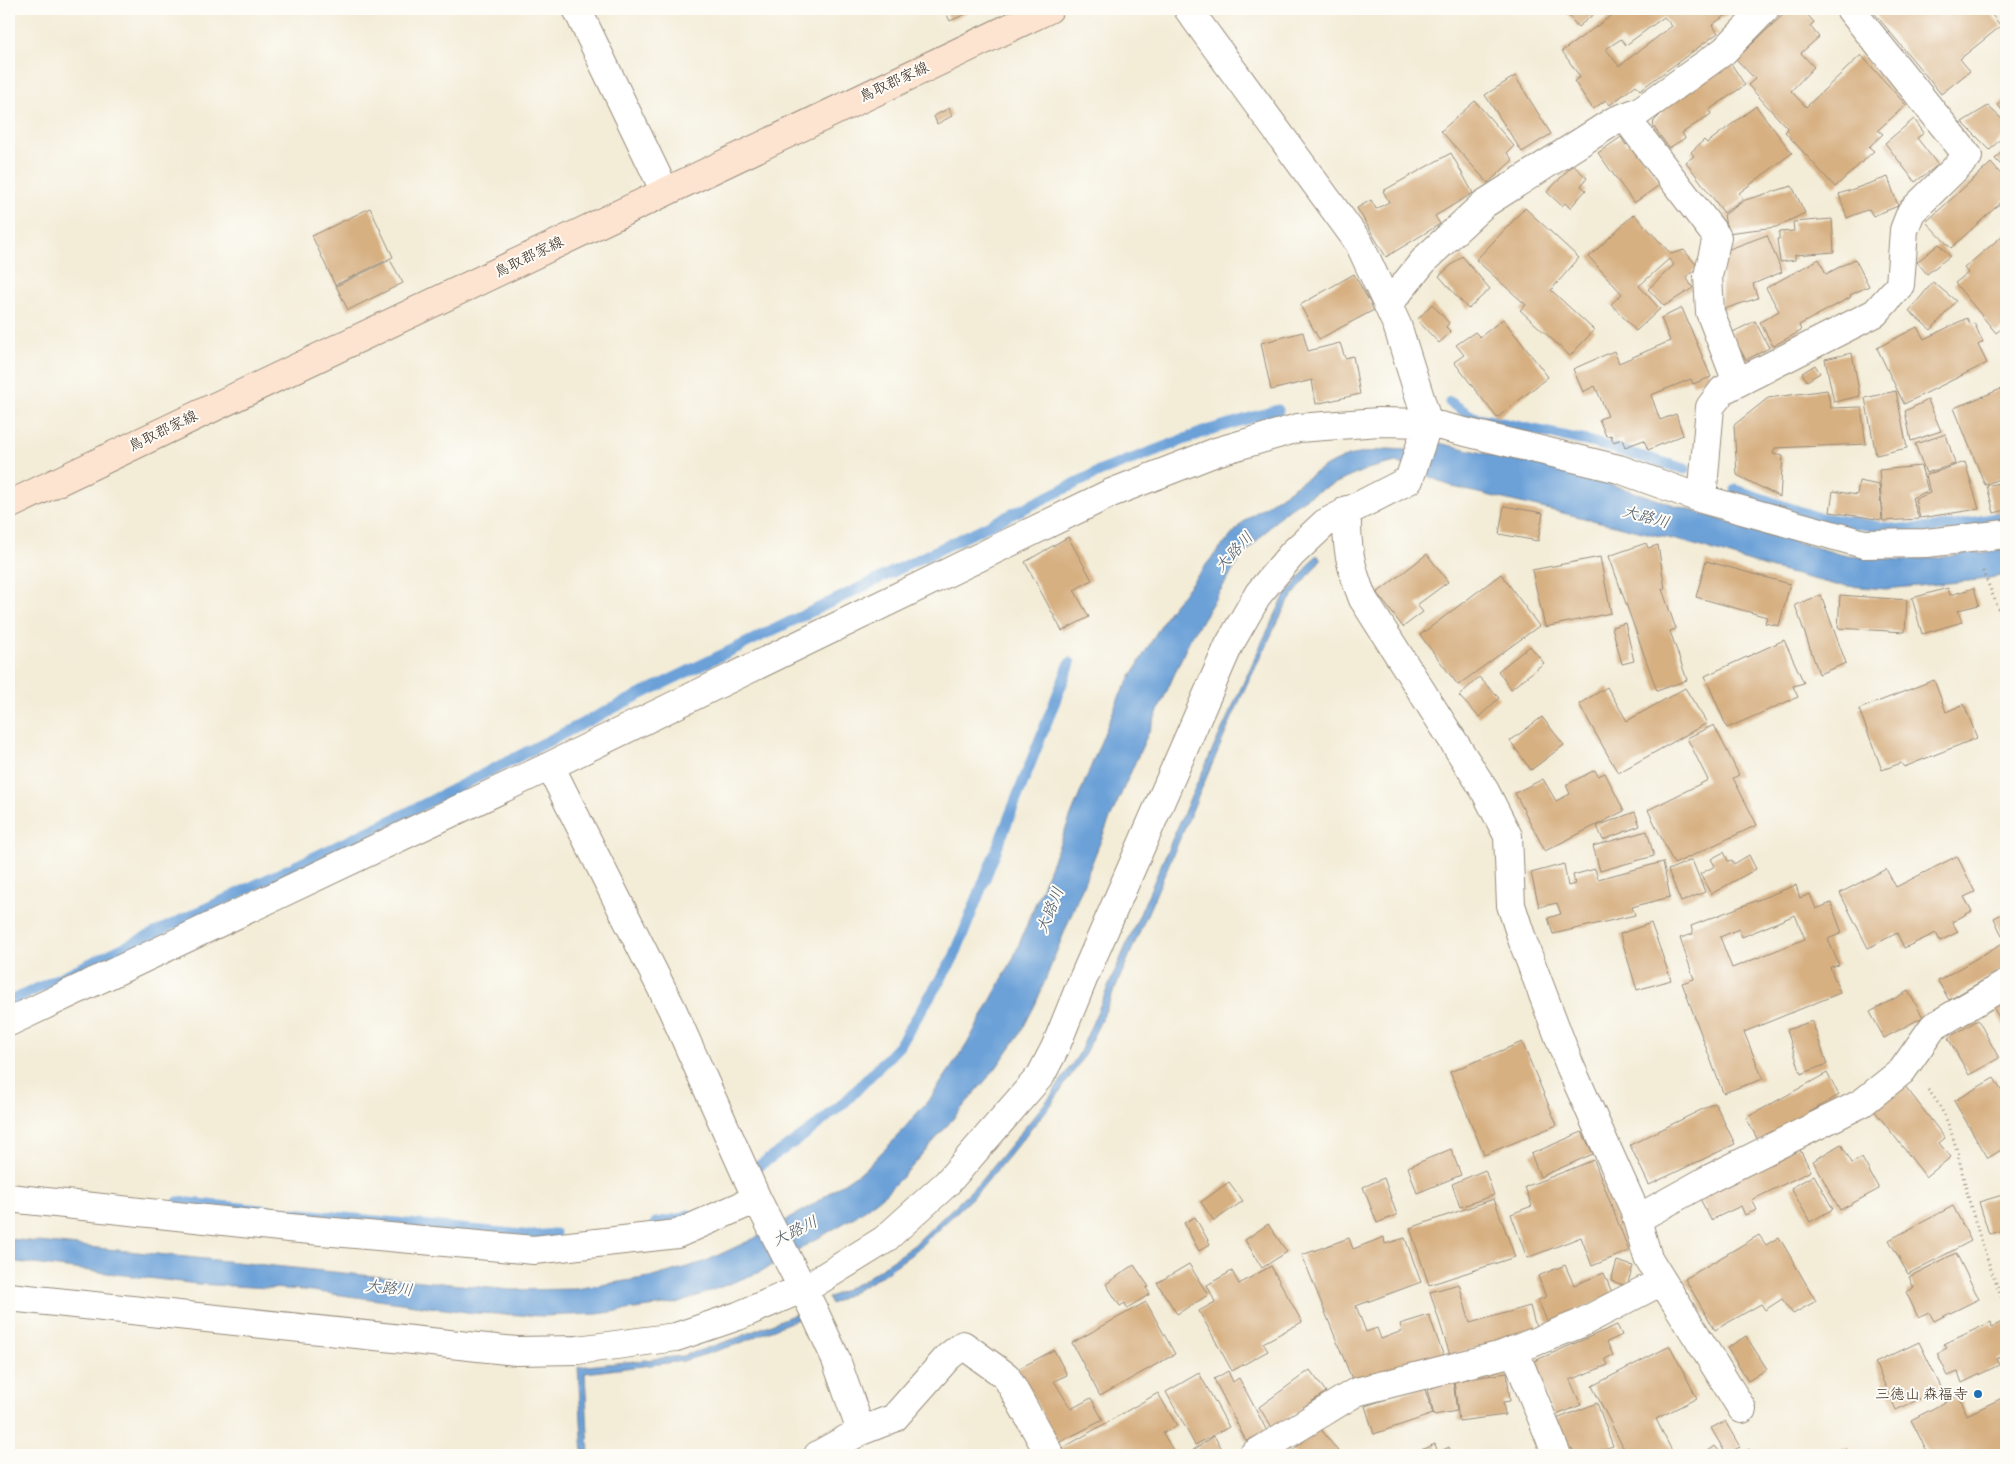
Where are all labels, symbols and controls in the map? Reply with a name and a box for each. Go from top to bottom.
street label: 鳥取郡家線 [856,58,932,106]
street label: 鳥取郡家線 [491,232,567,282]
street label: 鳥取郡家線 [125,406,201,456]
water label: 大路川 [1620,501,1672,533]
water label: 大路川 [1210,528,1258,576]
water label: 大路川 [1032,884,1068,936]
water label: 大路川 [769,1211,821,1251]
water label: 大路川 [364,1276,414,1300]
place label: 三徳山 森福寺 [1875,1385,1968,1404]
marker: 三徳山 森福寺 [1972,1388,1984,1400]

